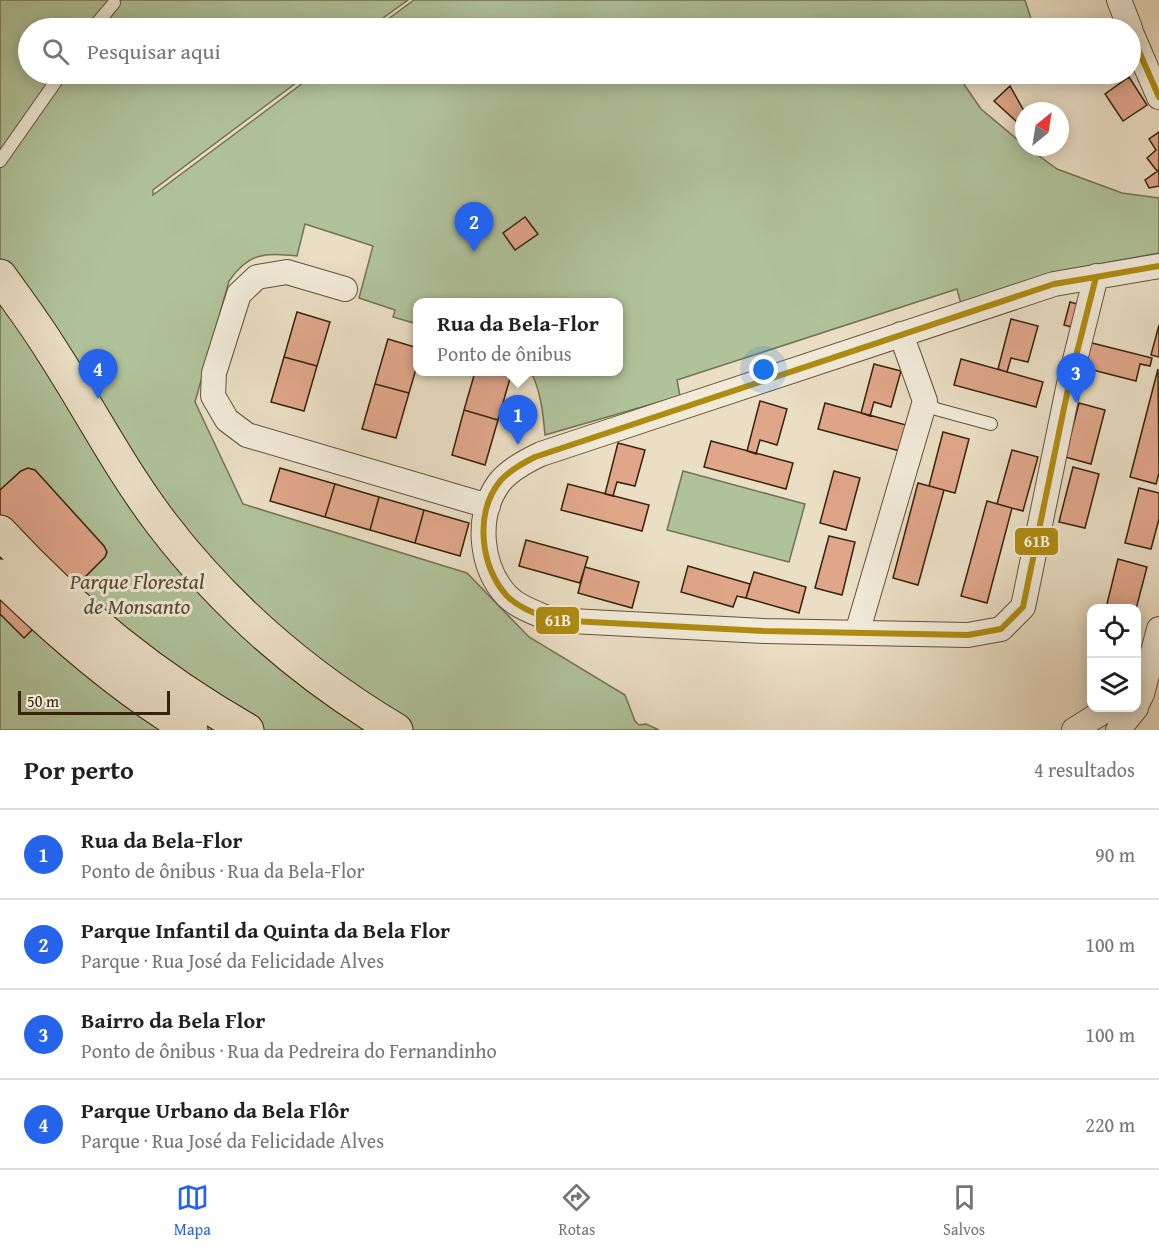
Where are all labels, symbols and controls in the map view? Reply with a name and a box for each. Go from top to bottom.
search box [18,18,1141,84]
icon: search [39,35,72,68]
text: Pesquisar aqui [87,35,221,67]
north arrow [1015,102,1069,156]
pin: 2 [454,202,494,252]
popup [413,298,623,376]
text: Rua da Bela-Flor [437,307,599,339]
text: Ponto de ônibus [437,339,572,368]
pin: 4 [78,350,118,399]
pin: 3 [1056,354,1096,403]
your location [749,355,778,384]
pin: 1 [498,396,538,445]
line badge: 61B [1014,527,1059,556]
text: 61B [1024,529,1050,553]
park label: Parque Florestal de Monsanto [69,565,204,622]
map controls [1087,604,1141,712]
button: locate [1087,604,1141,658]
line badge: 61B [535,606,580,635]
text: 61B [545,608,571,632]
button: layers [1087,658,1141,712]
scale bar [18,688,170,716]
text: 50 m [27,689,59,713]
text: Por perto [24,750,134,789]
text: 4 resultados [1034,755,1135,784]
text: Rua da Bela-Flor [81,824,243,856]
text: 1 [38,840,49,869]
text: 90 m [1095,840,1135,869]
text: Ponto de ônibus · Rua da Bela-Flor [81,856,365,885]
text: Parque Infantil da Quinta da Bela Flor [81,914,450,946]
text: 2 [38,930,49,959]
text: 100 m [1085,930,1135,959]
text: Parque · Rua José da Felicidade Alves [81,946,384,975]
text: Bairro da Bela Flor [81,1004,265,1036]
text: 3 [38,1020,49,1049]
text: 100 m [1085,1020,1135,1049]
text: Ponto de ônibus · Rua da Pedreira do Fernandinho [81,1036,497,1065]
text: Parque Urbano da Bela Flôr [81,1094,349,1126]
text: 4 [38,1110,49,1139]
text: 220 m [1085,1110,1135,1139]
text: Parque · Rua José da Felicidade Alves [81,1126,384,1155]
tab: Mapa [174,1181,211,1241]
tab: Rotas [558,1181,595,1241]
tab: Salvos [943,1181,985,1241]

